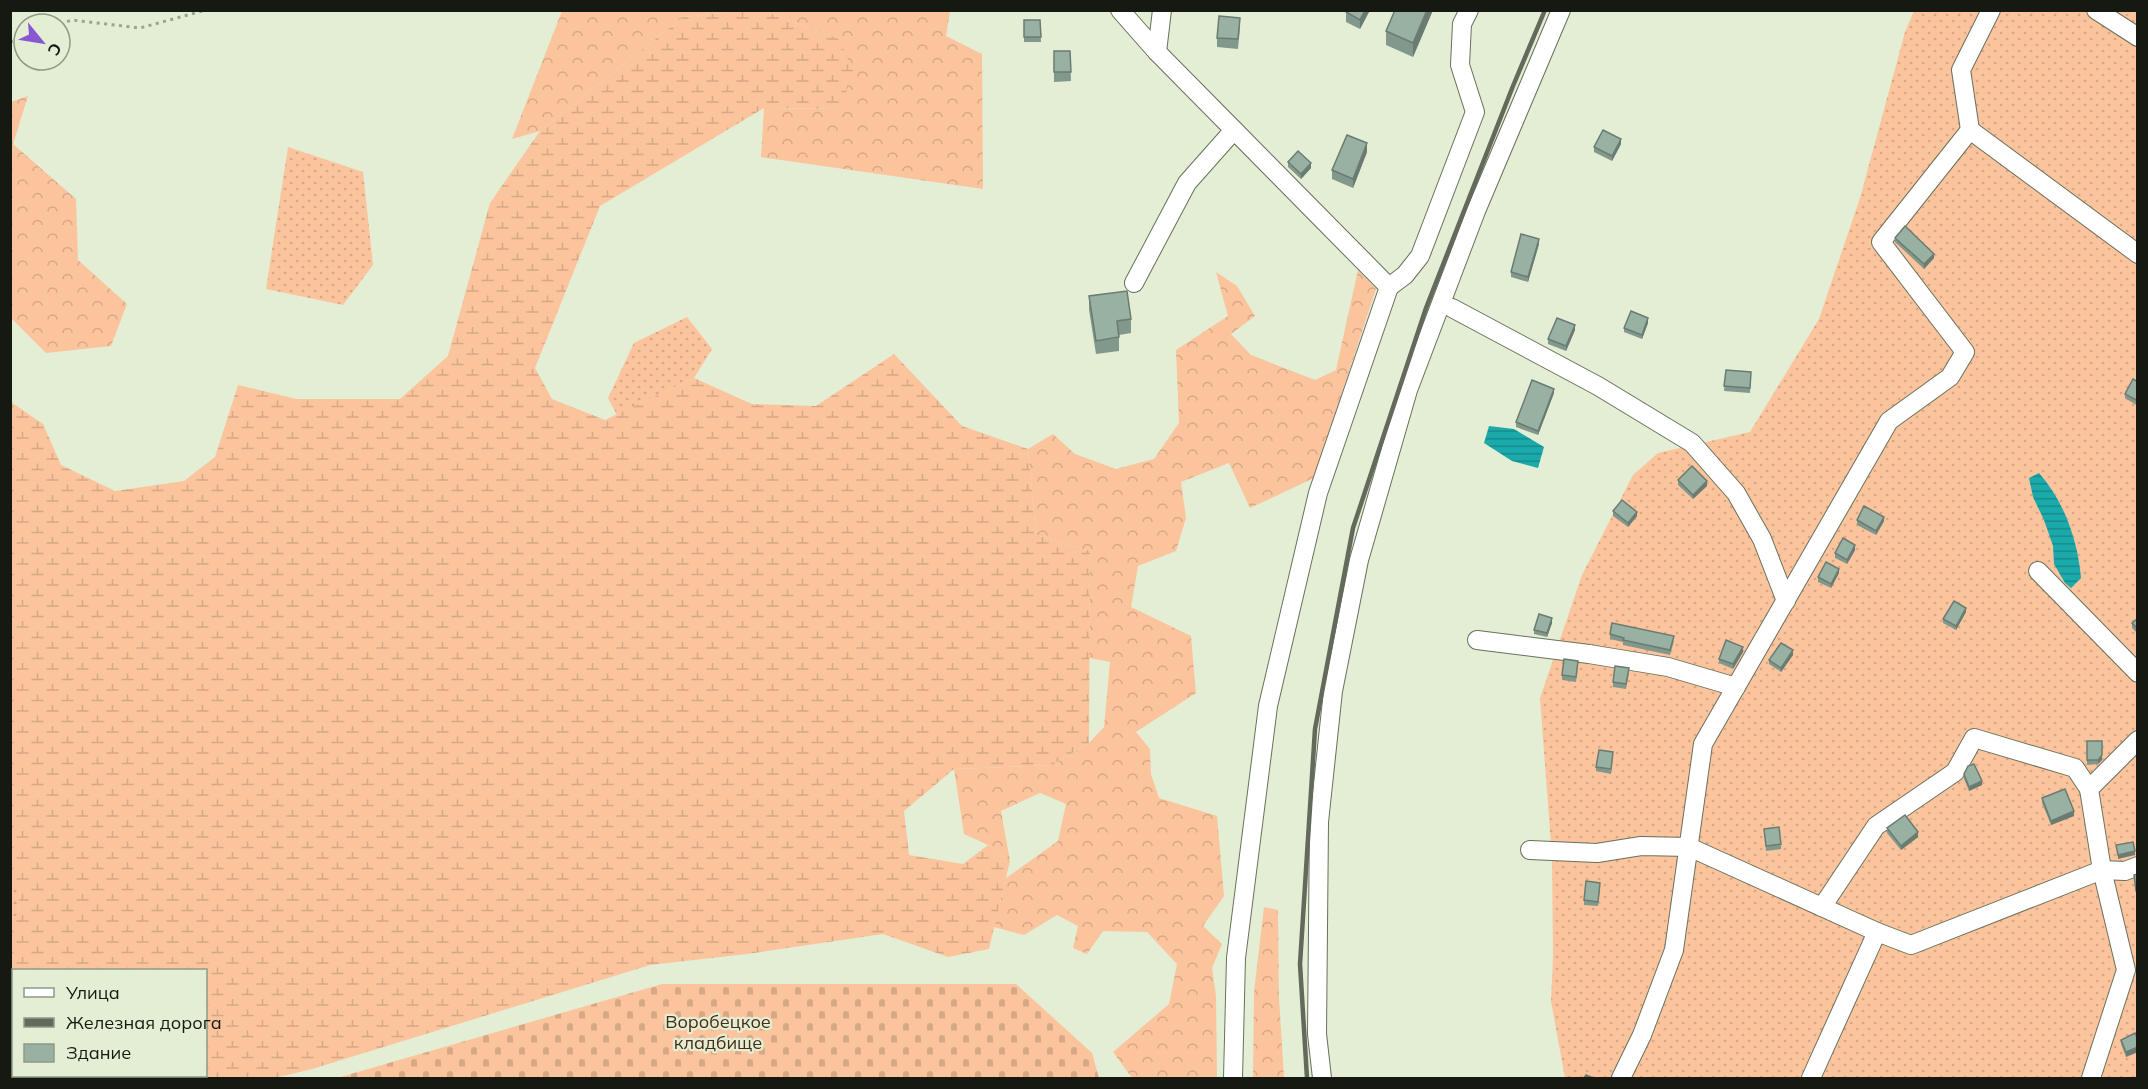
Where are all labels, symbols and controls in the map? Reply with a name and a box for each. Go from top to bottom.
north arrow [12,12,72,72]
text: С [44,40,66,59]
legend [12,969,207,1077]
text: Улица [65,981,120,1004]
park label: Воробецкое кладбище [665,1010,771,1054]
text: Железная дорога [66,1011,222,1034]
text: Здание [66,1041,131,1064]

